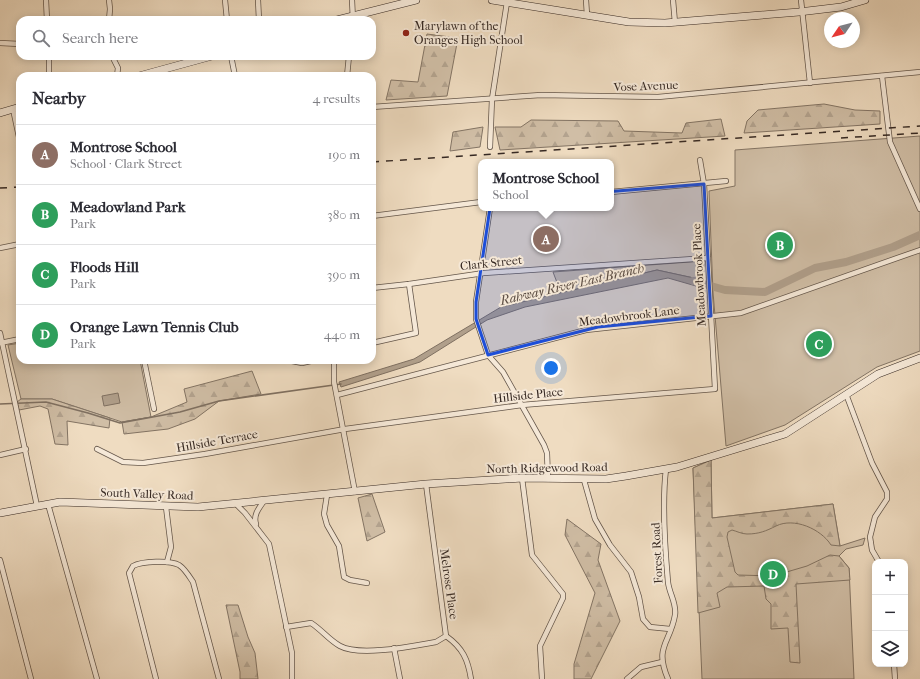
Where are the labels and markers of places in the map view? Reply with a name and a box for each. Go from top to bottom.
place label: Marylawn of the Oranges High School [414,19,523,47]
marker: Marylawn of the Oranges High School [401,28,411,38]
pin: A [533,224,559,254]
pin: B [767,230,793,260]
pin: C [806,329,832,359]
pin: D [760,559,786,589]

